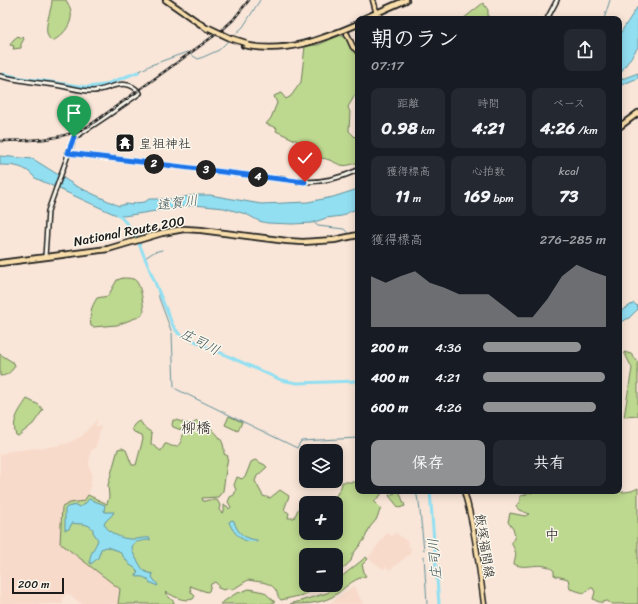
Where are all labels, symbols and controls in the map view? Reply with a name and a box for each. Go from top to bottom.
text: 朝のラン [371,19,459,58]
button: share [564,29,606,71]
text: 07:17 [371,54,404,77]
text: 距離 [397,94,419,113]
text: 時間 [477,94,499,113]
text: ペース [553,94,585,113]
pin [57,96,91,137]
icon: arrive [63,102,85,124]
text: 0.98 [381,113,418,143]
text: 4:21 [472,113,505,143]
text: 4:26 [540,113,575,143]
text: km [418,121,435,140]
text: /km [575,121,598,140]
temple icon: 皇祖神社 [114,132,136,154]
place label: 皇祖神社 [139,132,191,155]
pin [288,141,322,182]
icon: check [294,147,316,169]
pin: 2 [144,154,164,174]
text: 2 [151,154,157,173]
pin: 3 [196,160,216,180]
text: 3 [203,160,209,179]
text: 獲得標高 [386,162,430,181]
text: 心拍数 [472,162,505,181]
text: kcal [559,162,579,181]
pin: 4 [248,167,268,187]
text: 4 [255,167,261,186]
text: 11 [395,181,410,211]
text: 169 [463,181,491,211]
text: 73 [559,181,578,211]
water label: 遠賀川 [155,188,199,218]
text: m [410,189,421,208]
text: bpm [491,189,514,208]
street label: National Route 200 [71,209,187,253]
text: 獲得標高 [371,228,423,251]
text: 276–285 m [540,228,606,251]
water label: 庄司川 [176,321,224,363]
text: 200 m [371,336,408,359]
text: 4:36 [435,336,462,359]
text: 400 m [371,366,409,389]
text: 4:21 [435,366,460,389]
text: 600 m [371,396,408,419]
text: 4:26 [435,396,462,419]
district label: 柳橋 [181,415,211,441]
button: 保存 [371,440,485,486]
button: 共有 [493,440,606,486]
map controls [299,444,343,592]
button: layers [299,444,343,488]
button: + [299,496,343,540]
street label: 飯塚福間線 [469,512,502,581]
district label: 中 [544,522,560,548]
water label: 庄司川 [421,537,449,581]
button: − [299,548,343,592]
text: 200 m [18,575,50,594]
scale bar [12,576,64,595]

